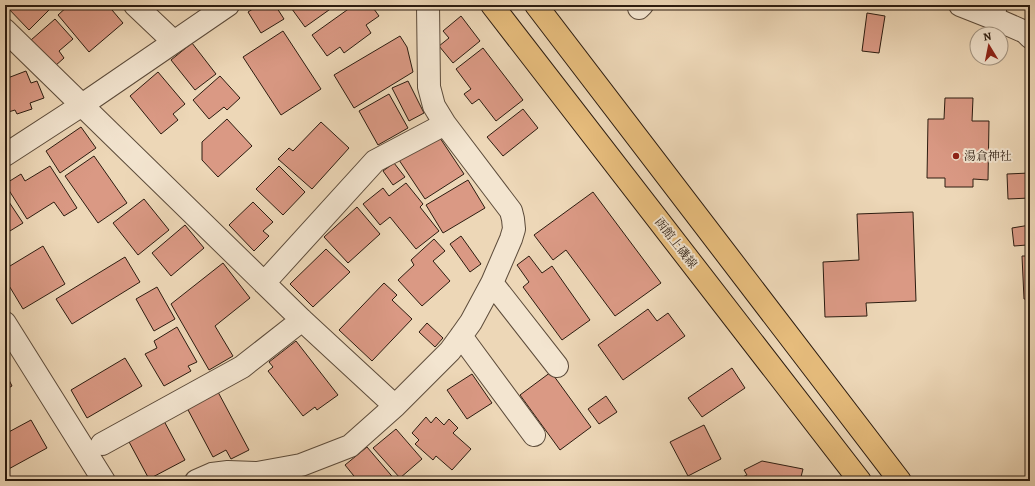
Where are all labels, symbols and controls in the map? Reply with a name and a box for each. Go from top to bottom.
north arrow [969,26,1009,66]
text: N [982,29,993,45]
place label: 湯倉神社 [964,148,1012,164]
marker: 湯倉神社 [951,151,961,161]
street label: 函館上磯線 [651,214,701,272]

